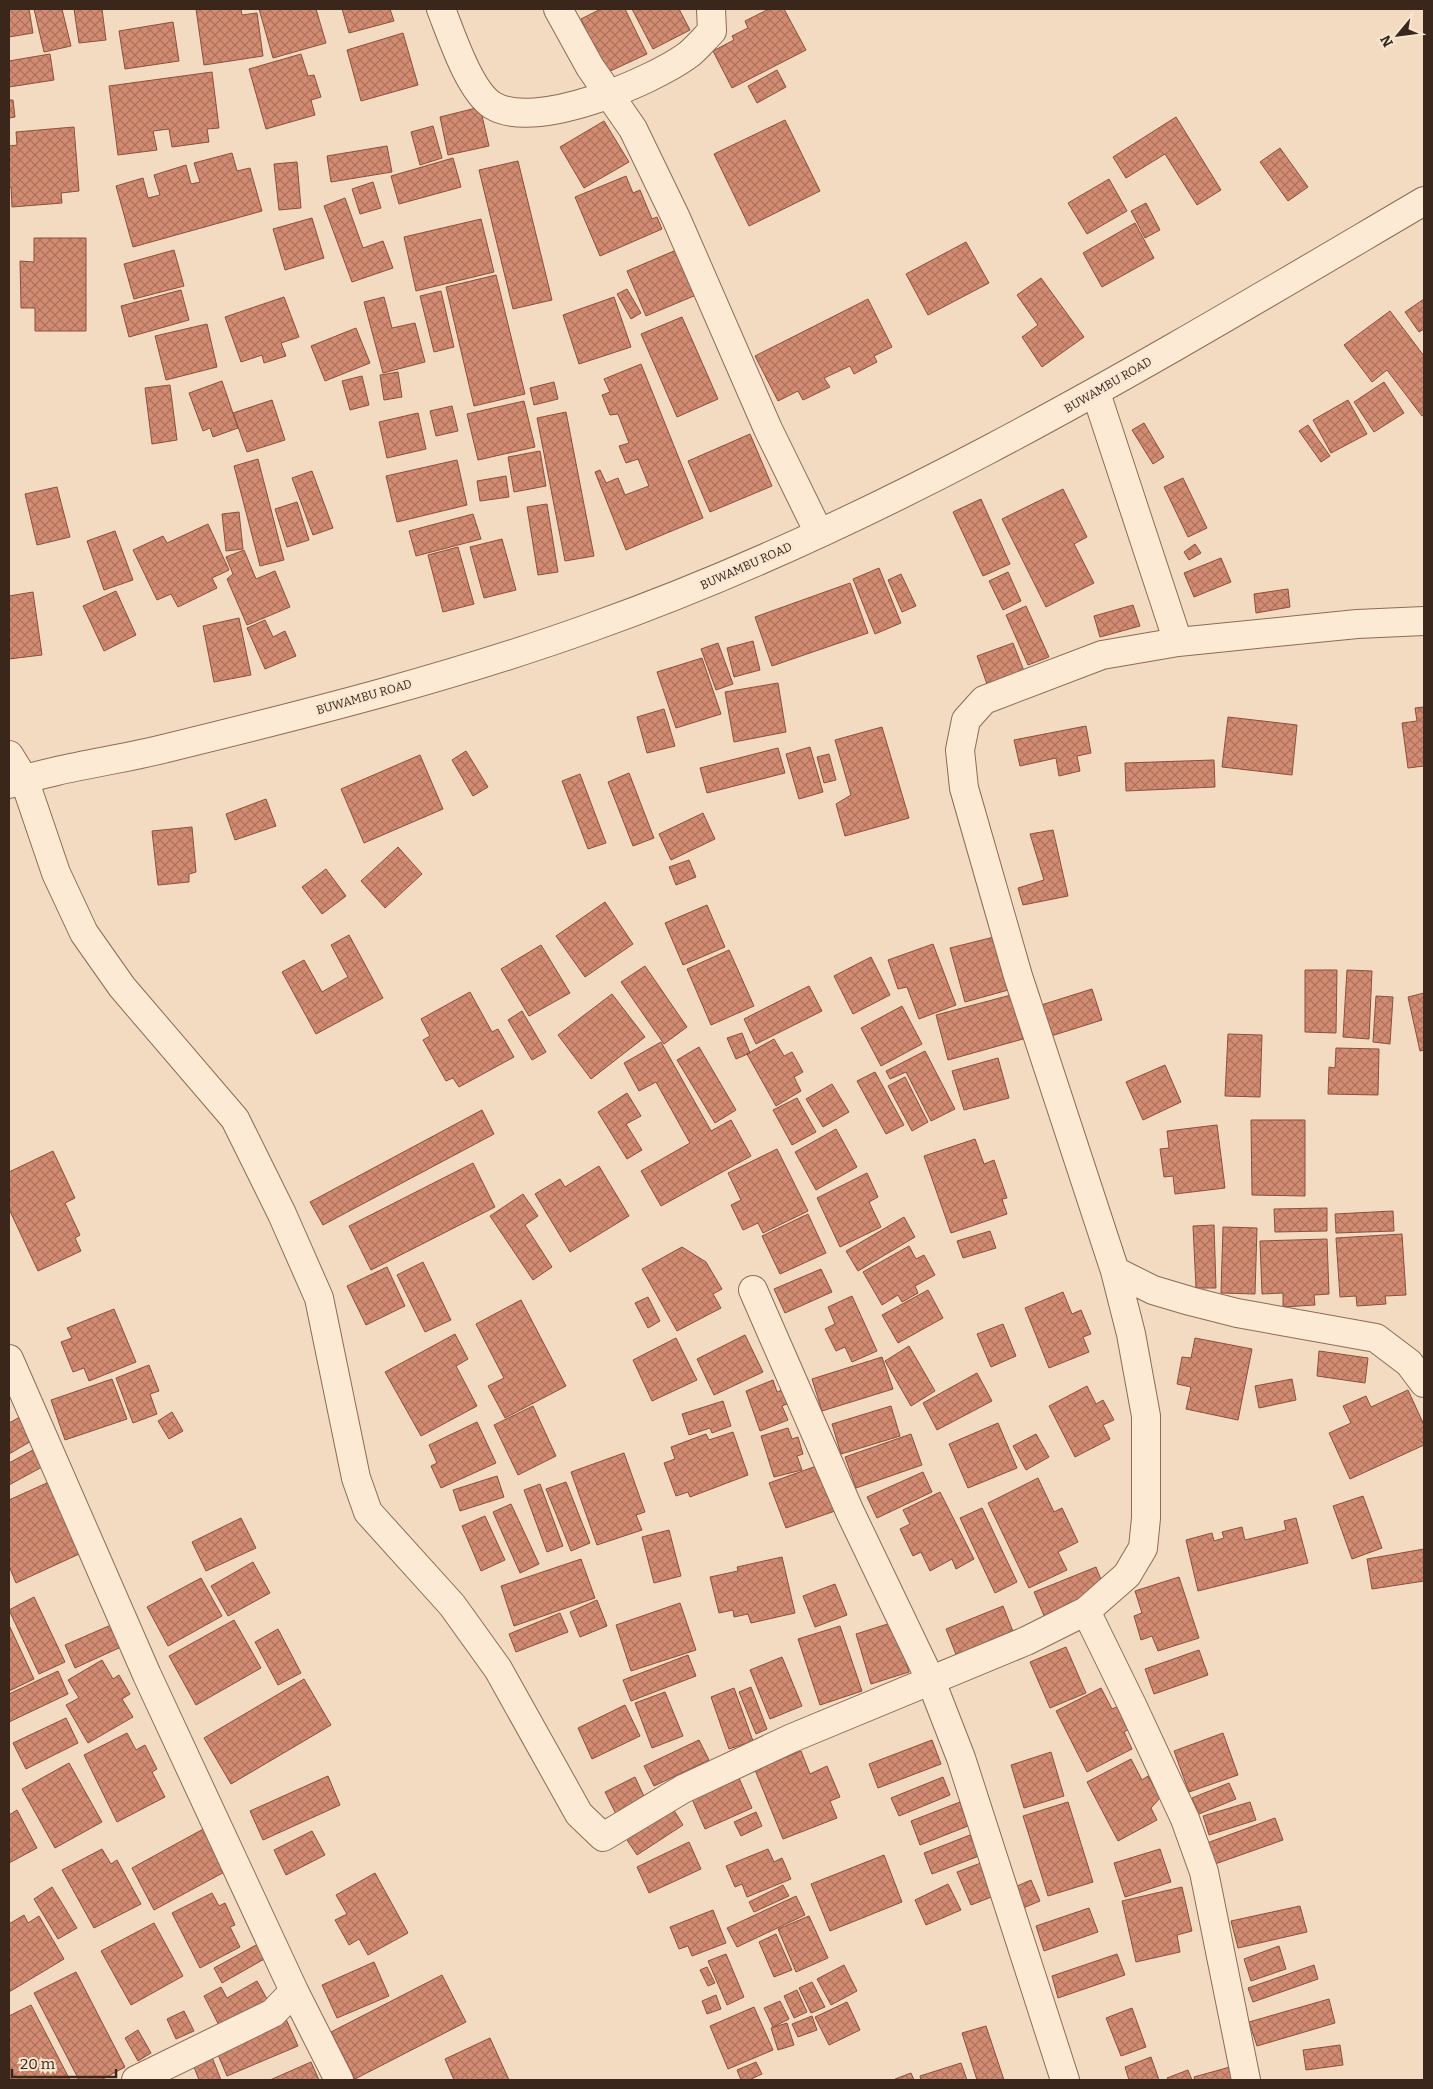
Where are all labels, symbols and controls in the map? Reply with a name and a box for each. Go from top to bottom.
north arrow [1373,10,1423,60]
text: N [1377,32,1397,50]
street label: BUWAMBU ROAD [1062,354,1154,416]
street label: BUWAMBU ROAD [698,540,794,592]
street label: BUWAMBU ROAD [315,677,413,717]
scale bar [12,2046,116,2078]
text: 20 m [20,2055,56,2073]

